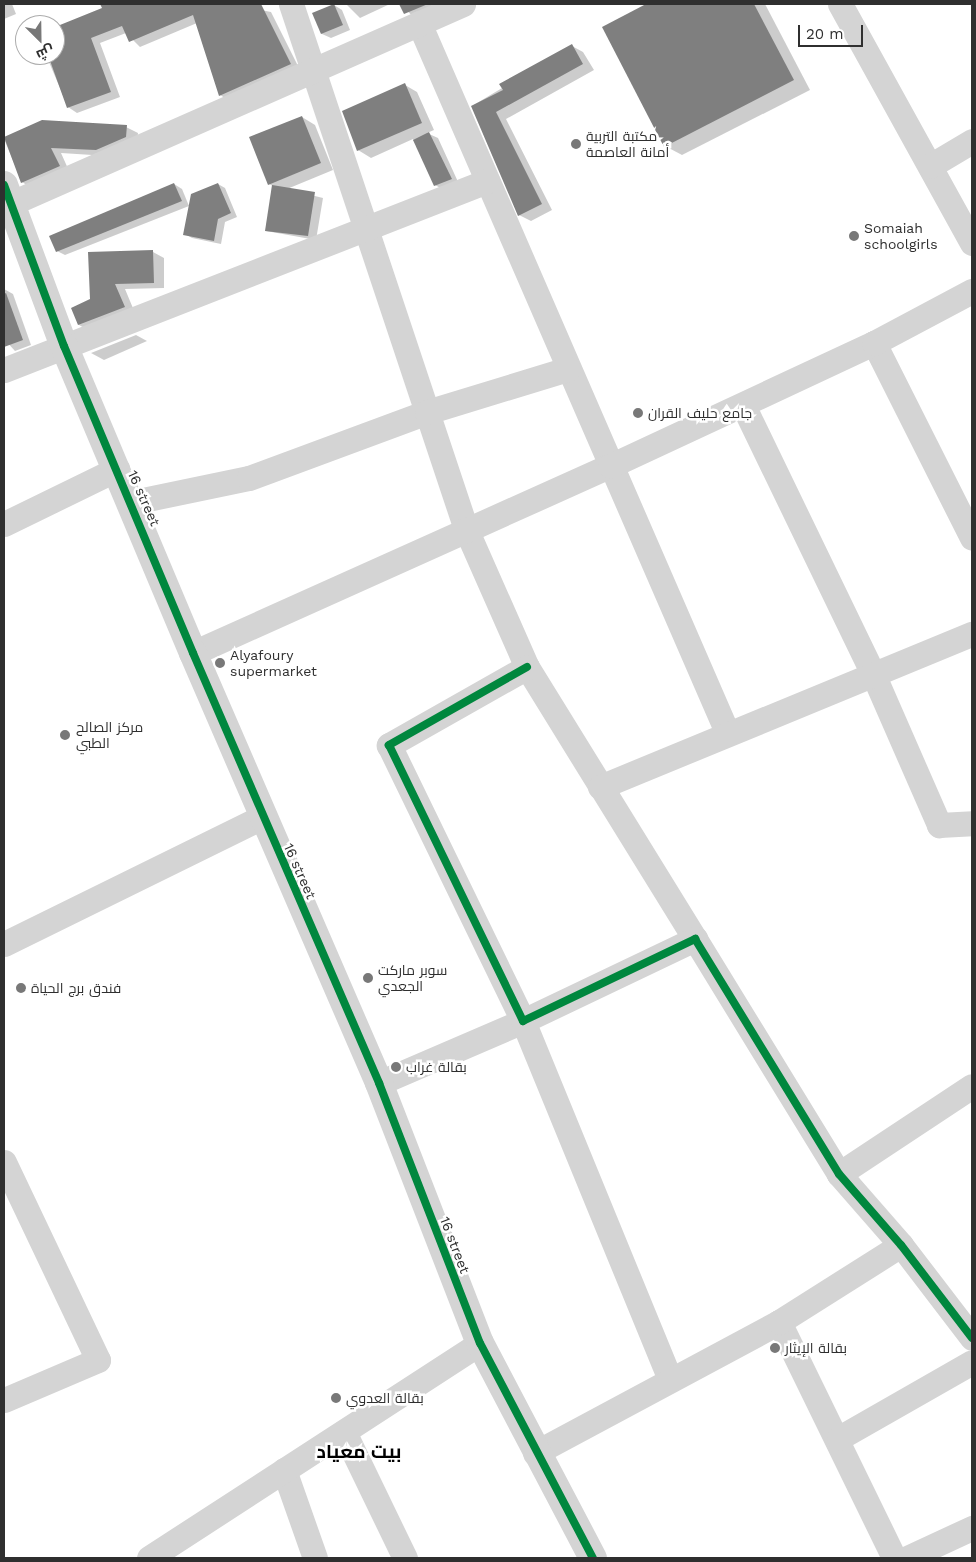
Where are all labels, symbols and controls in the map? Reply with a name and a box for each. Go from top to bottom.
north arrow [15,15,65,65]
scale bar [801,15,866,47]
text: 20 m [806,25,844,43]
text: ش [34,42,57,64]
place label: مكتبة التربية أمانة العاصمة [586,128,669,160]
marker: مكتبة التربية أمانة العاصمة [570,138,582,150]
place label: Somaiah schoolgirls [864,220,938,252]
marker: Somaiah schoolgirls [848,230,860,242]
place label: جامع حليف القران [648,405,752,421]
marker: جامع حليف القران [632,407,644,419]
street label: 16 street [124,468,164,528]
place label: Alyafoury supermarket [230,647,317,680]
marker: Alyafoury supermarket [214,657,226,669]
place label: مركز الصالح الطبي [76,719,143,752]
marker: مركز الصالح الطبي [58,728,72,742]
street label: 16 street [280,841,320,901]
place label: سوبر ماركت الجعدي [378,962,447,994]
marker: سوبر ماركت الجعدي [362,972,374,984]
place label: فندق برج الحياة [31,980,121,996]
marker: فندق برج الحياة [15,982,27,994]
place label: بقالة غراب [406,1059,467,1075]
marker: بقالة غراب [390,1061,402,1073]
street label: 16 street [437,1214,473,1276]
place label: بقالة الإيثار [785,1340,847,1356]
marker: بقالة الإيثار [769,1342,781,1354]
place label: بقالة العدوي [346,1390,424,1406]
marker: بقالة العدوي [330,1392,342,1404]
district label: بيت معياد [316,1441,402,1463]

